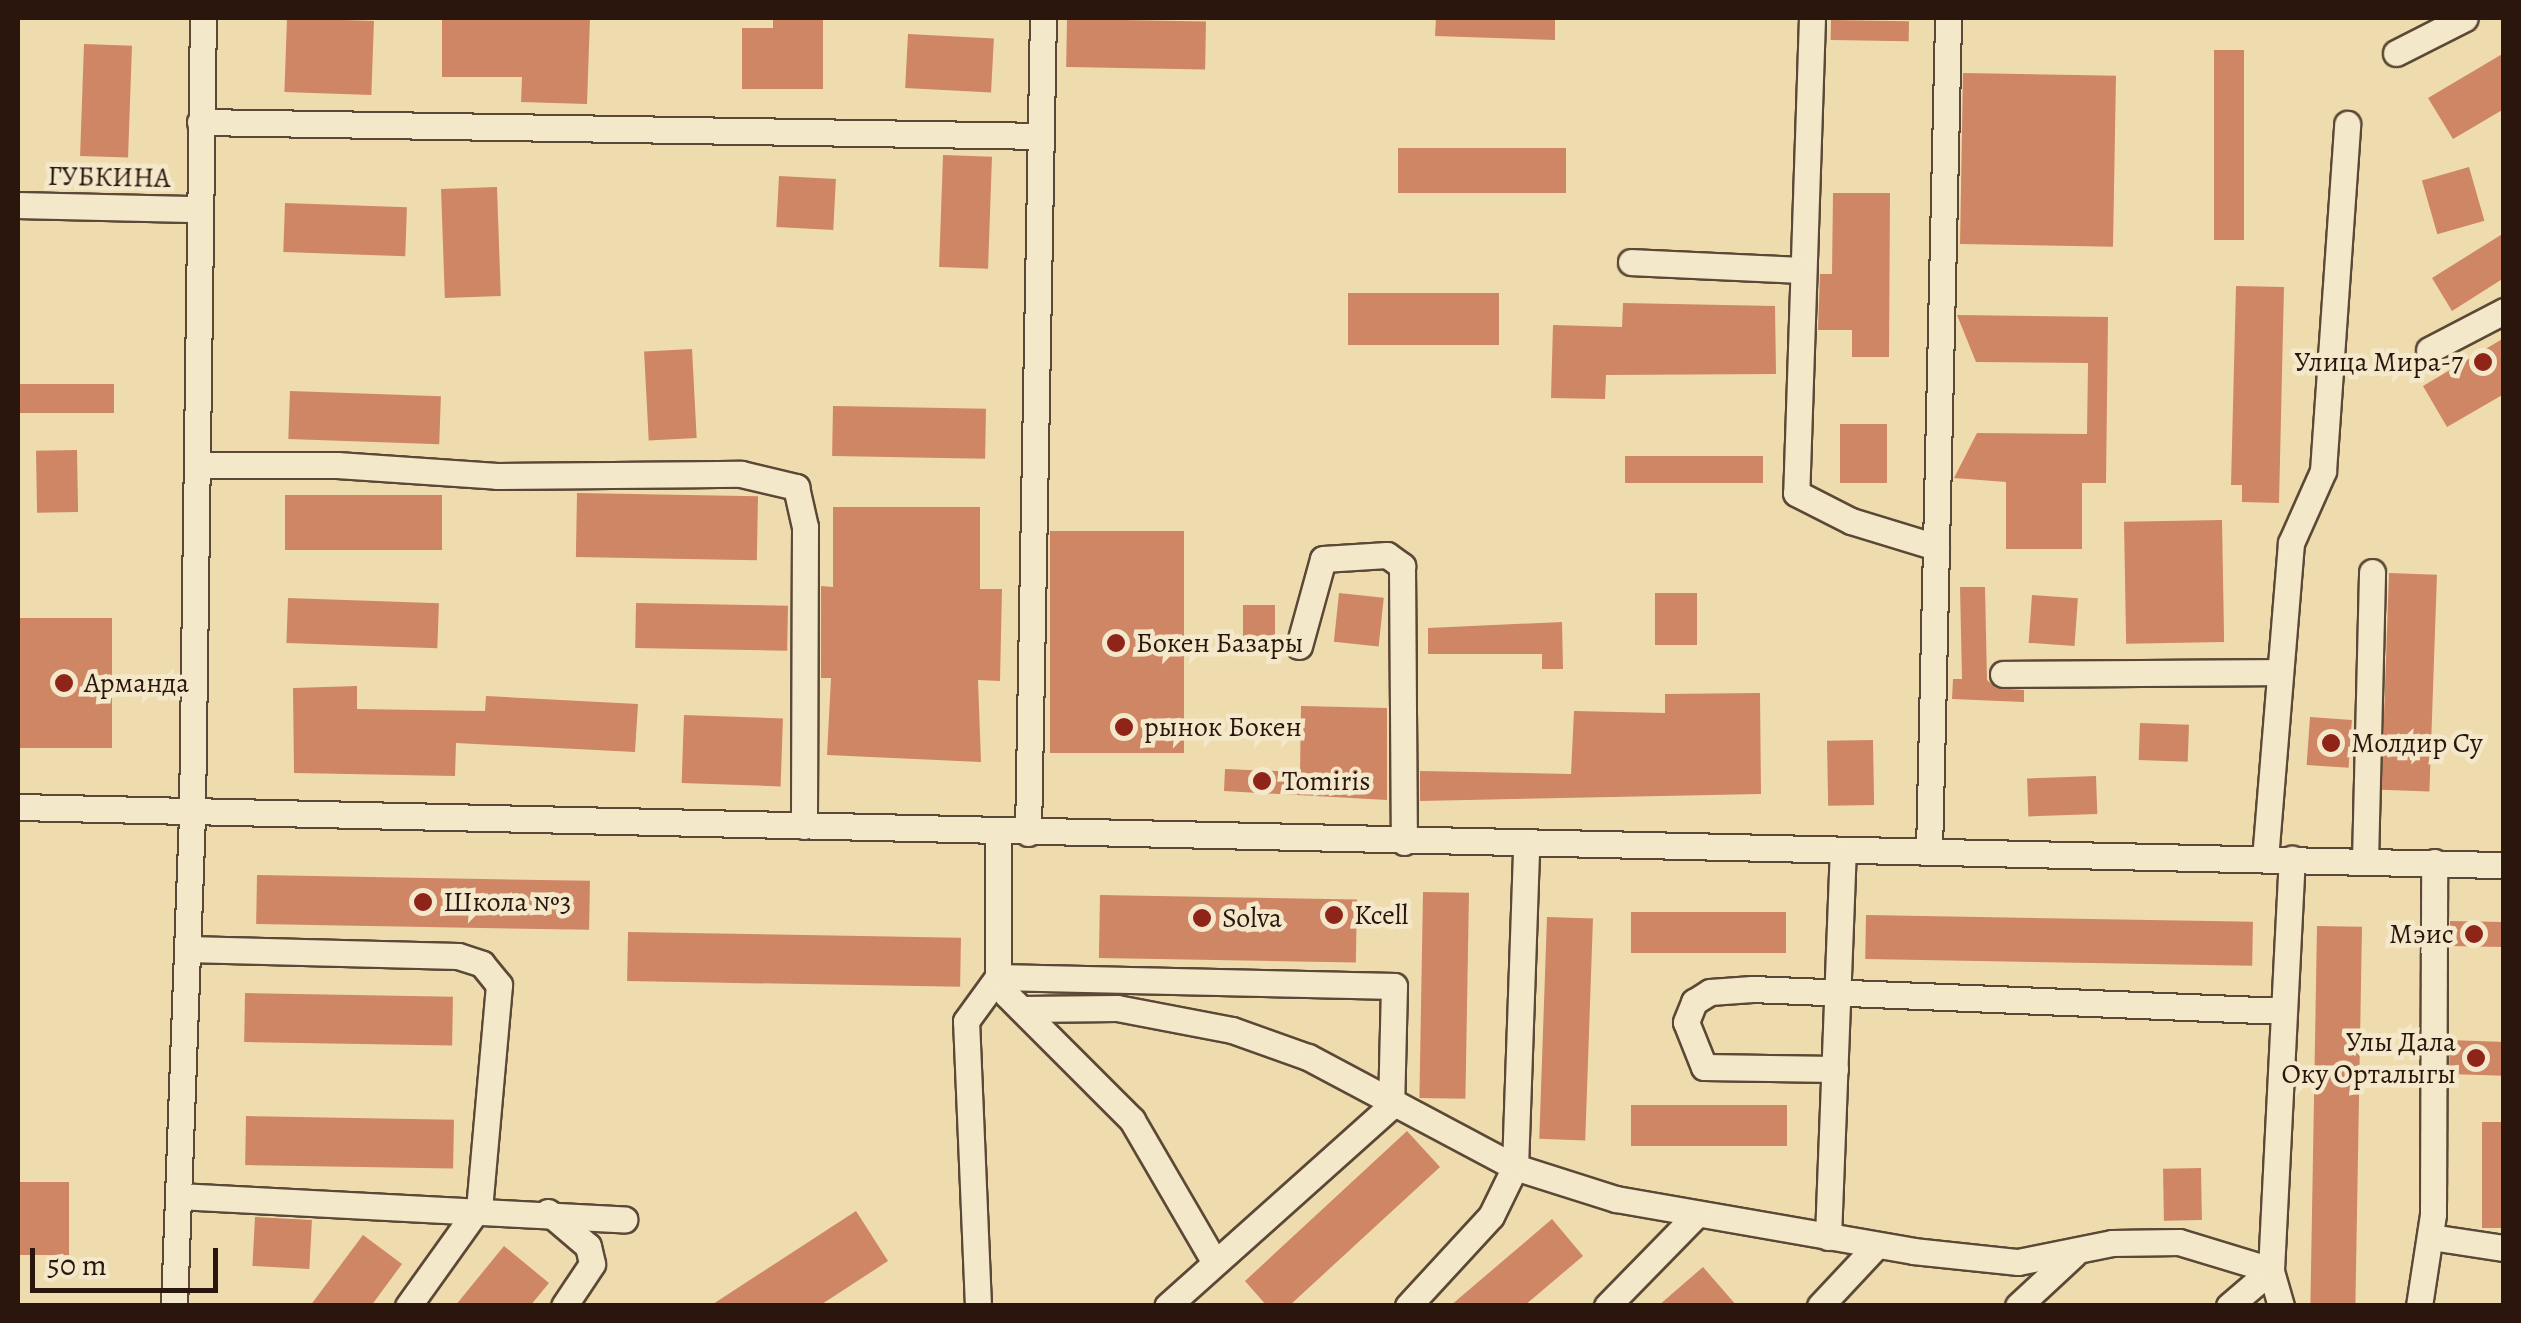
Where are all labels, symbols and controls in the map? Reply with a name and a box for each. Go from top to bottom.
street label: ГУБКИНА [47,159,171,195]
place label: Улица Мира-7 [2294,345,2463,379]
marker: Улица Мира-7 [2472,351,2494,373]
place label: Бокен Базары [1136,626,1303,660]
marker: Бокен Базары [1105,632,1127,654]
place label: Арманда [84,666,189,700]
marker: Арманда [53,672,75,694]
place label: рынок Бокен [1144,710,1302,744]
marker: рынок Бокен [1113,716,1135,738]
place label: Молдир Су [2351,726,2483,760]
marker: Молдир Су [2320,732,2342,754]
place label: Tomiris [1282,764,1371,798]
marker: Tomiris [1251,770,1273,792]
place label: Школа №3 [443,885,571,919]
marker: Школа №3 [412,891,434,913]
place label: Kcell [1354,898,1408,932]
place label: Solva [1222,901,1282,935]
marker: Kcell [1323,904,1345,926]
marker: Solva [1191,907,1213,929]
place label: Мэис [2389,917,2454,951]
marker: Мэис [2463,923,2485,945]
place label: Улы Дала Оку Орталыгы [2281,1025,2456,1091]
marker: Улы Дала Оку Орталыгы [2465,1047,2487,1069]
scale bar [35,1228,222,1290]
text: 50 m [47,1245,107,1285]

